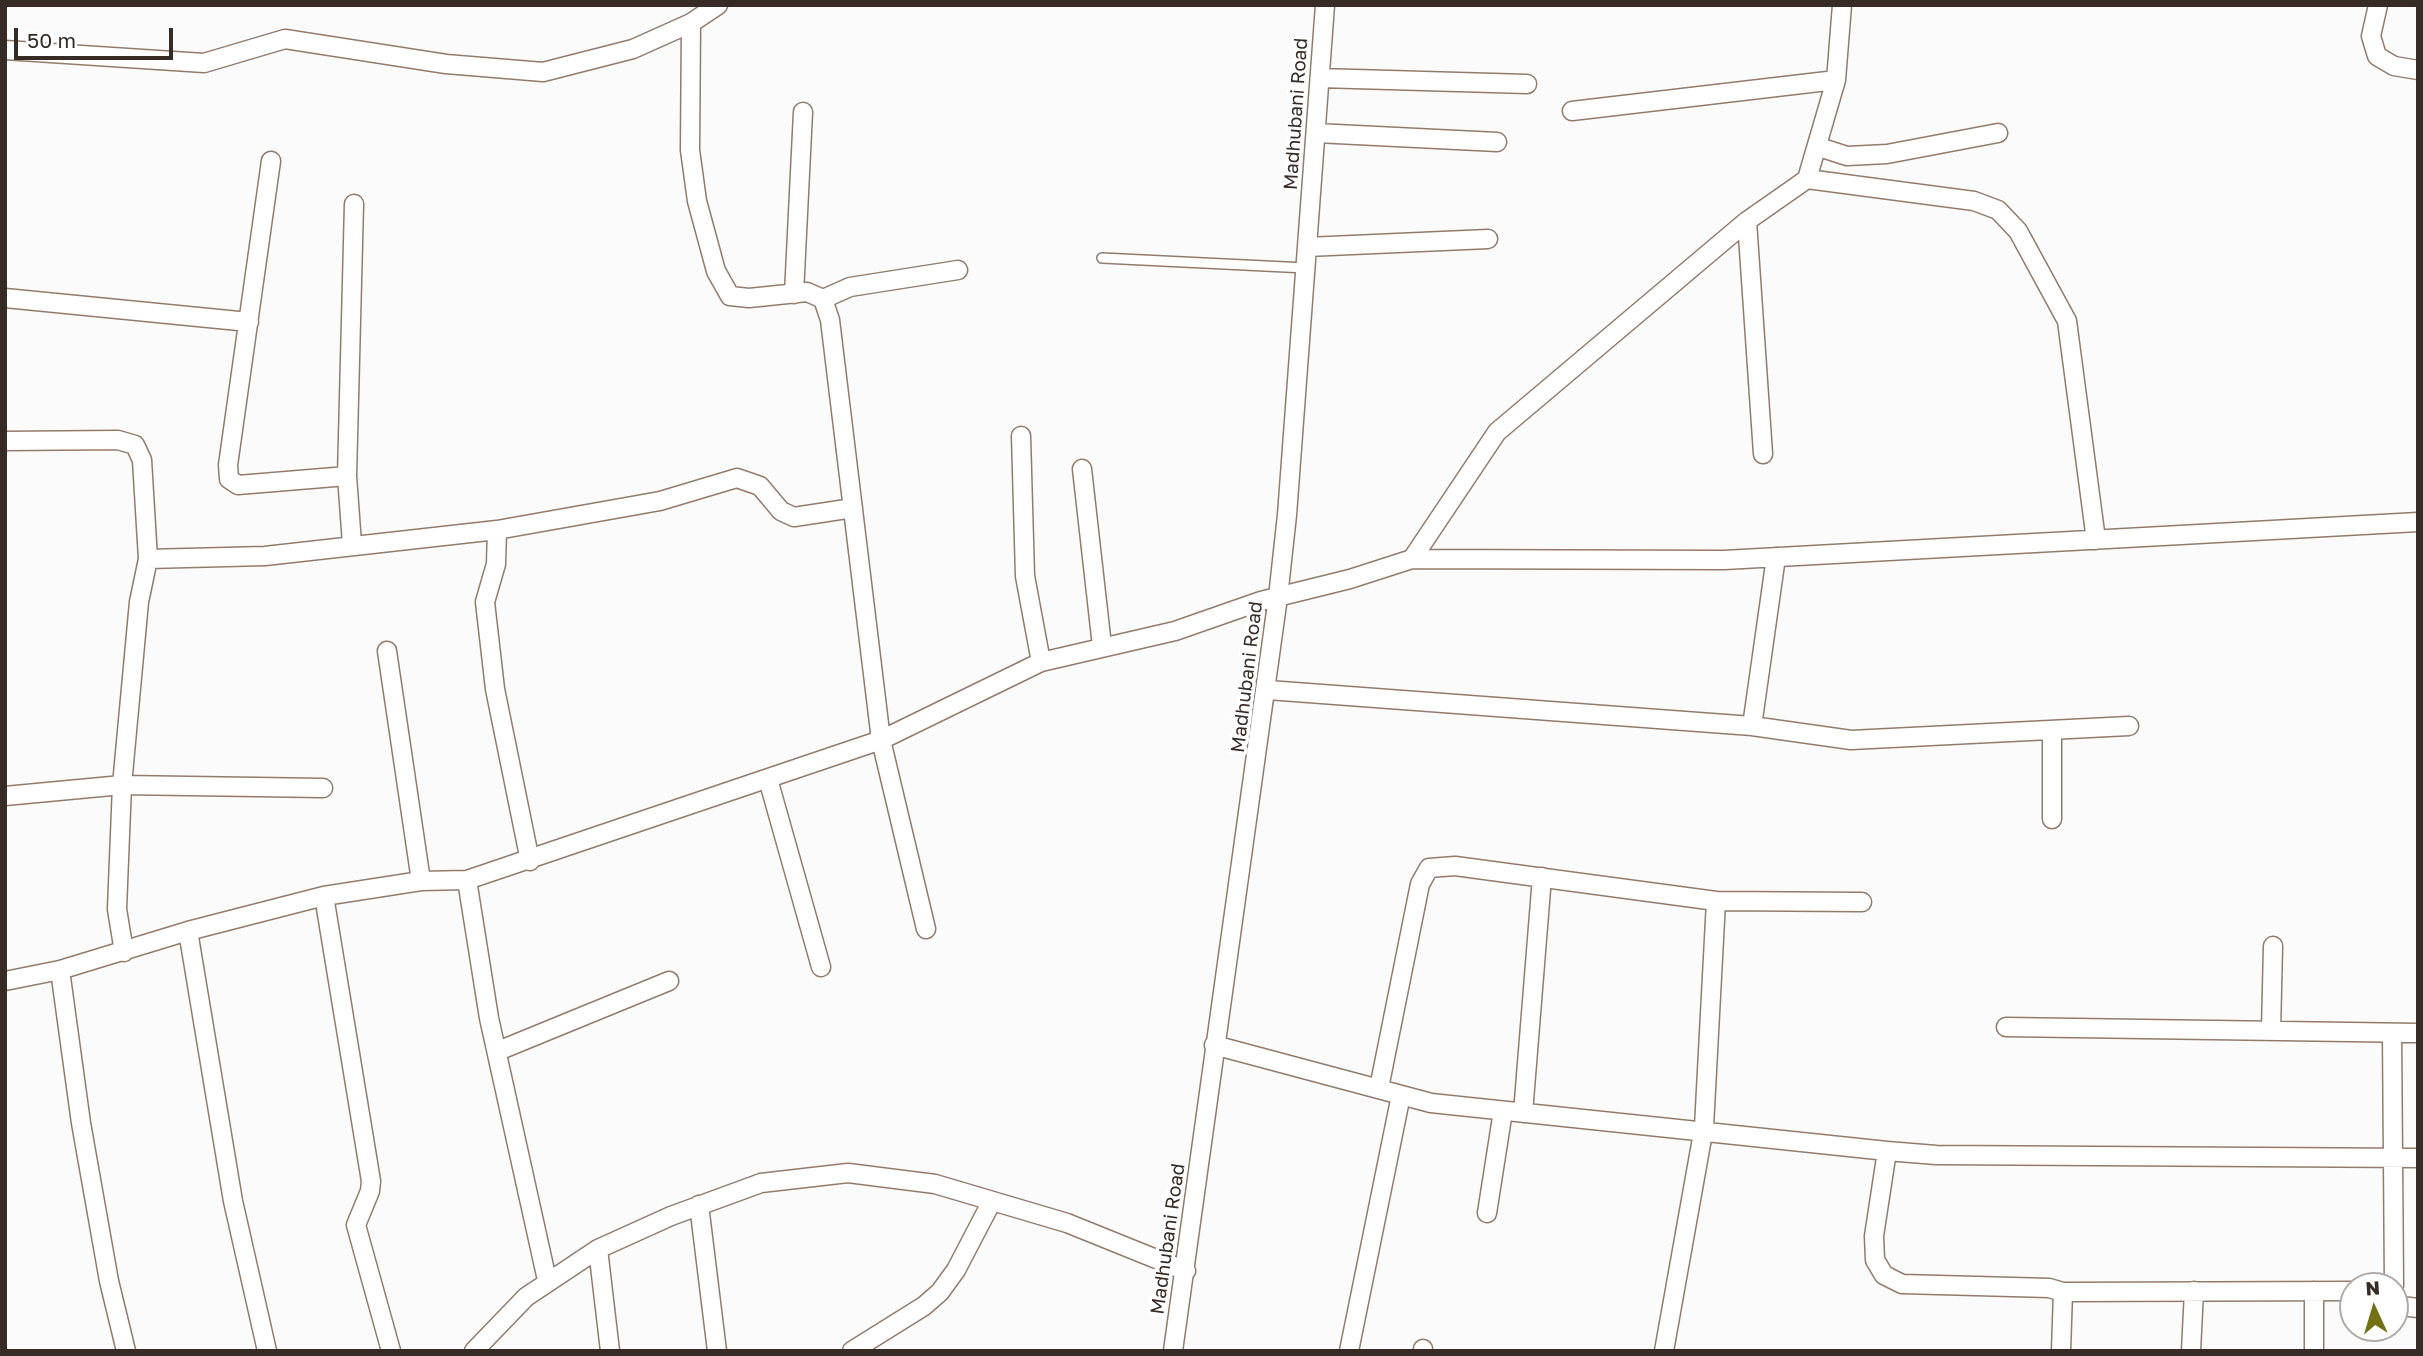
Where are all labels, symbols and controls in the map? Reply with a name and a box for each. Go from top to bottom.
scale bar [18,14,177,58]
text: 50 m [27,27,76,53]
street label: Madhubani Road [1279,37,1313,191]
street label: Madhubani Road [1226,600,1268,754]
street label: Madhubani Road [1146,1162,1190,1316]
north arrow [2339,1272,2409,1342]
text: N [2365,1276,2381,1300]

